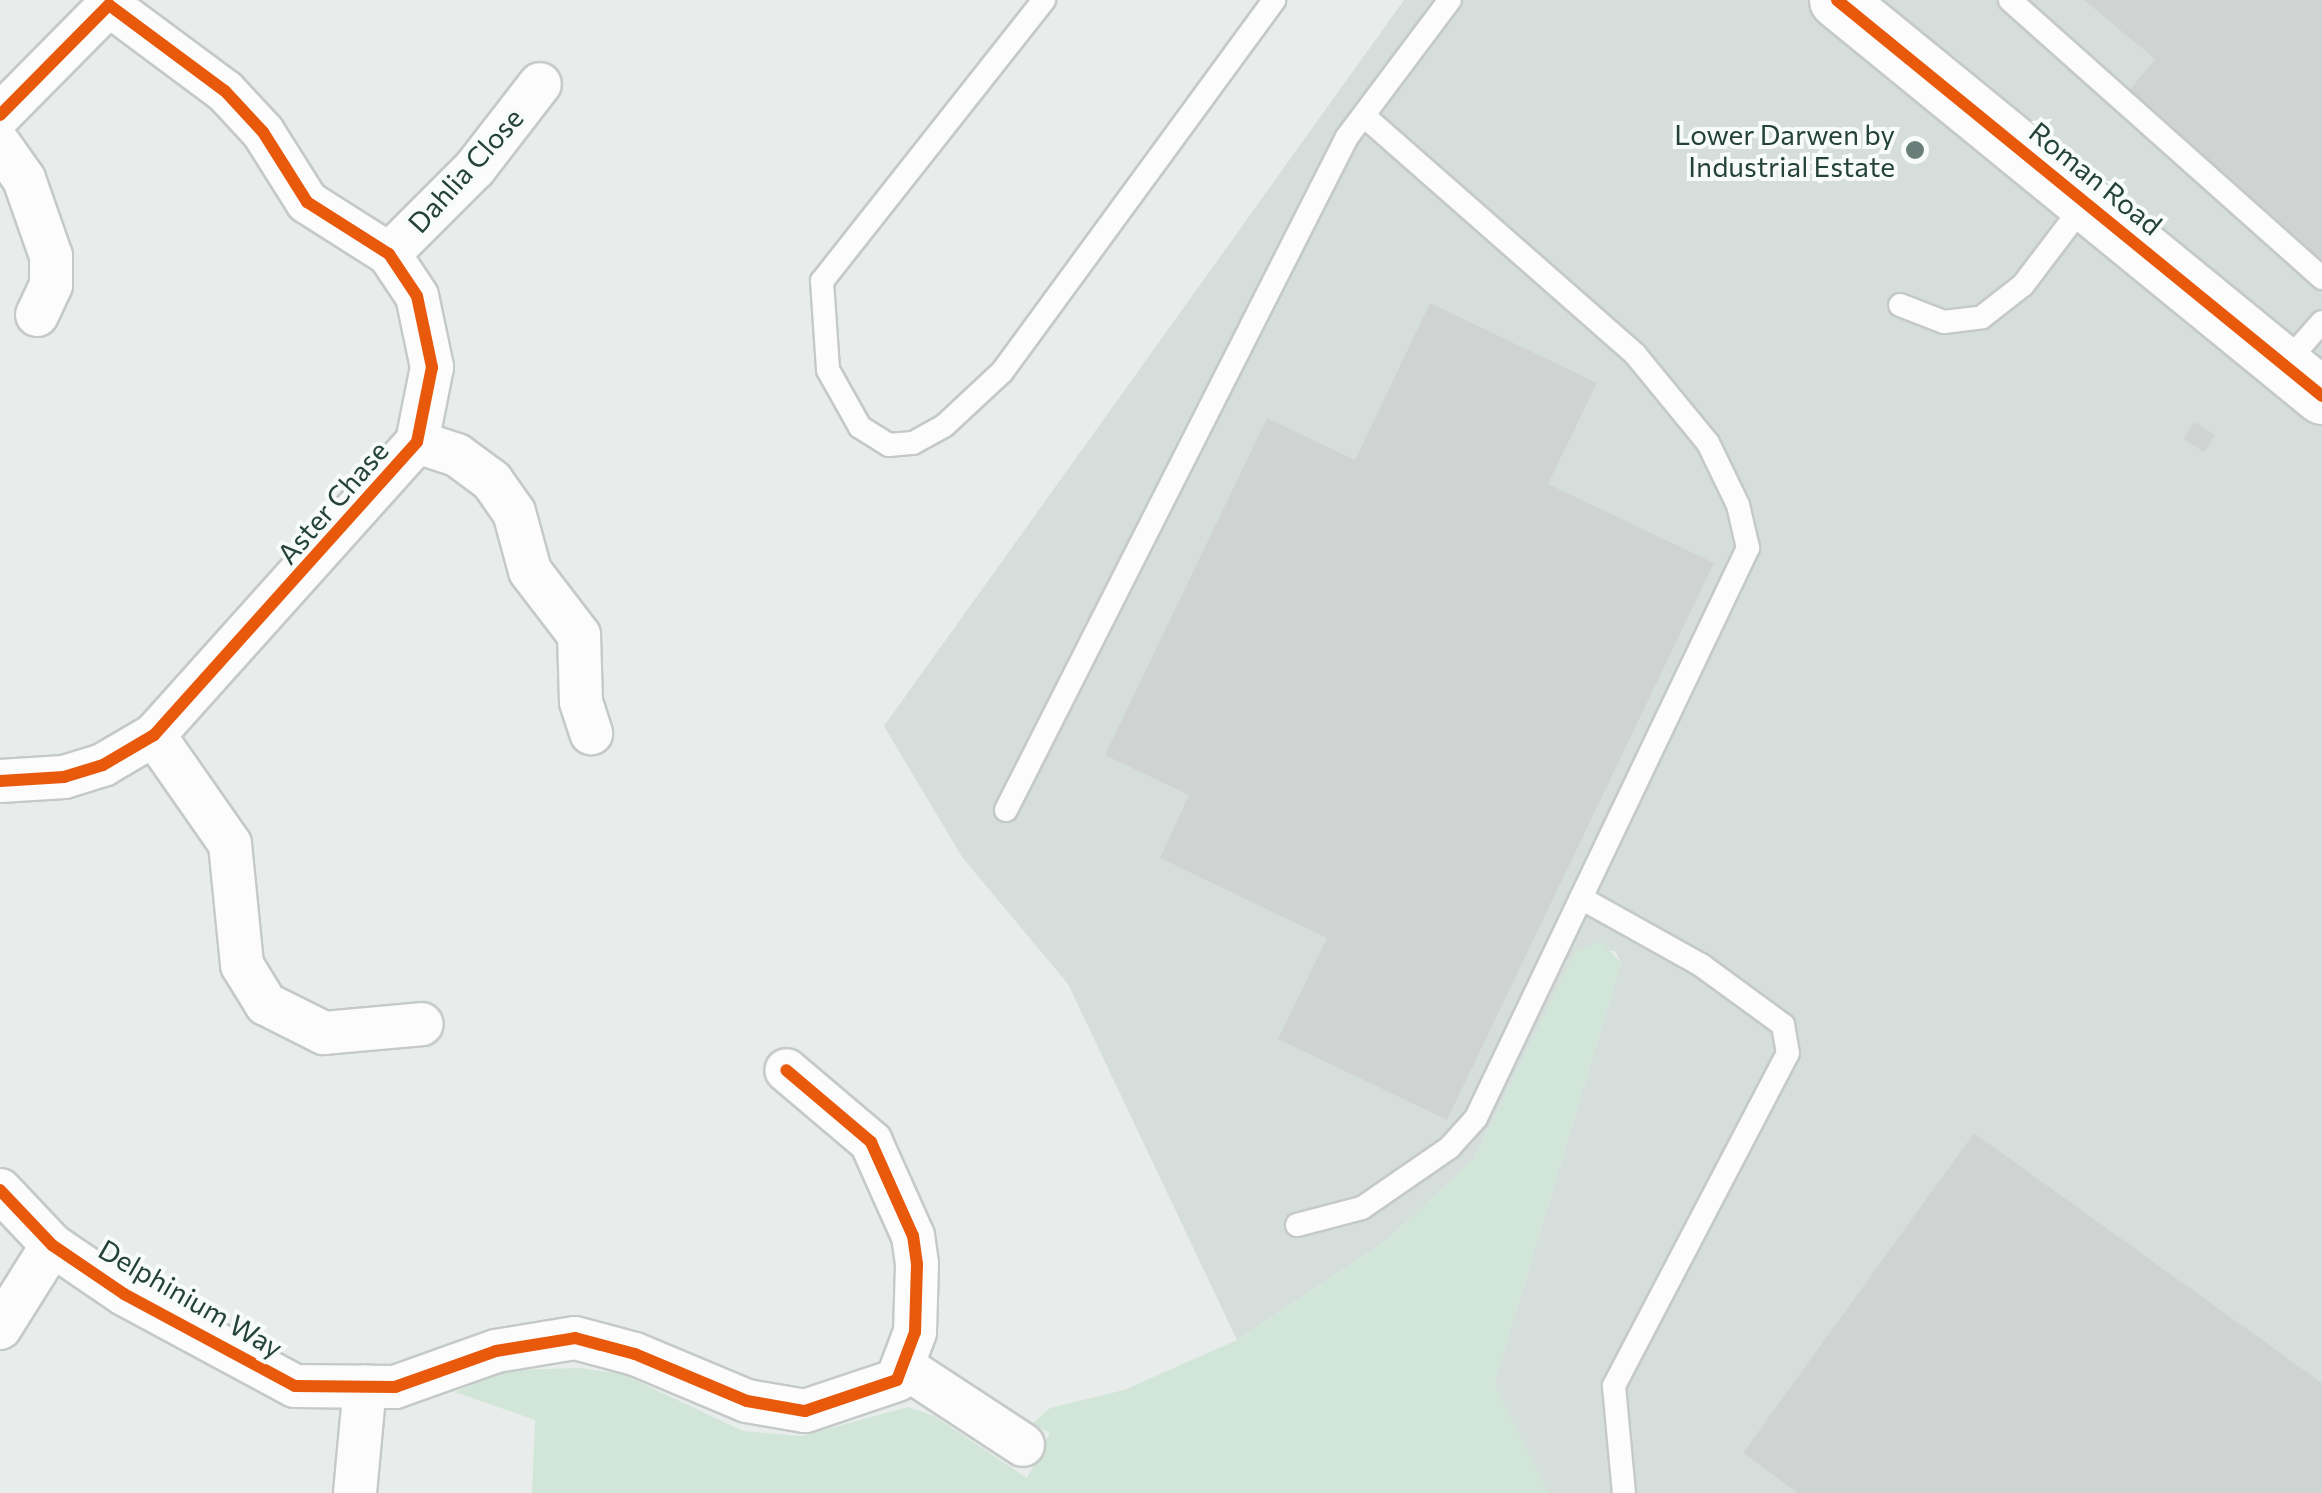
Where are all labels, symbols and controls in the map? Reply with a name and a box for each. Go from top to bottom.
street label: Dahlia Close [400,101,530,239]
street label: Roman Road [2023,114,2169,242]
place label: Lower Darwen by Industrial Estate [1674,117,1895,183]
marker: Lower Darwen by Industrial Estate [1904,139,1926,161]
street label: Aster Chase [269,434,395,570]
street label: Delphinium Way [93,1232,289,1364]

